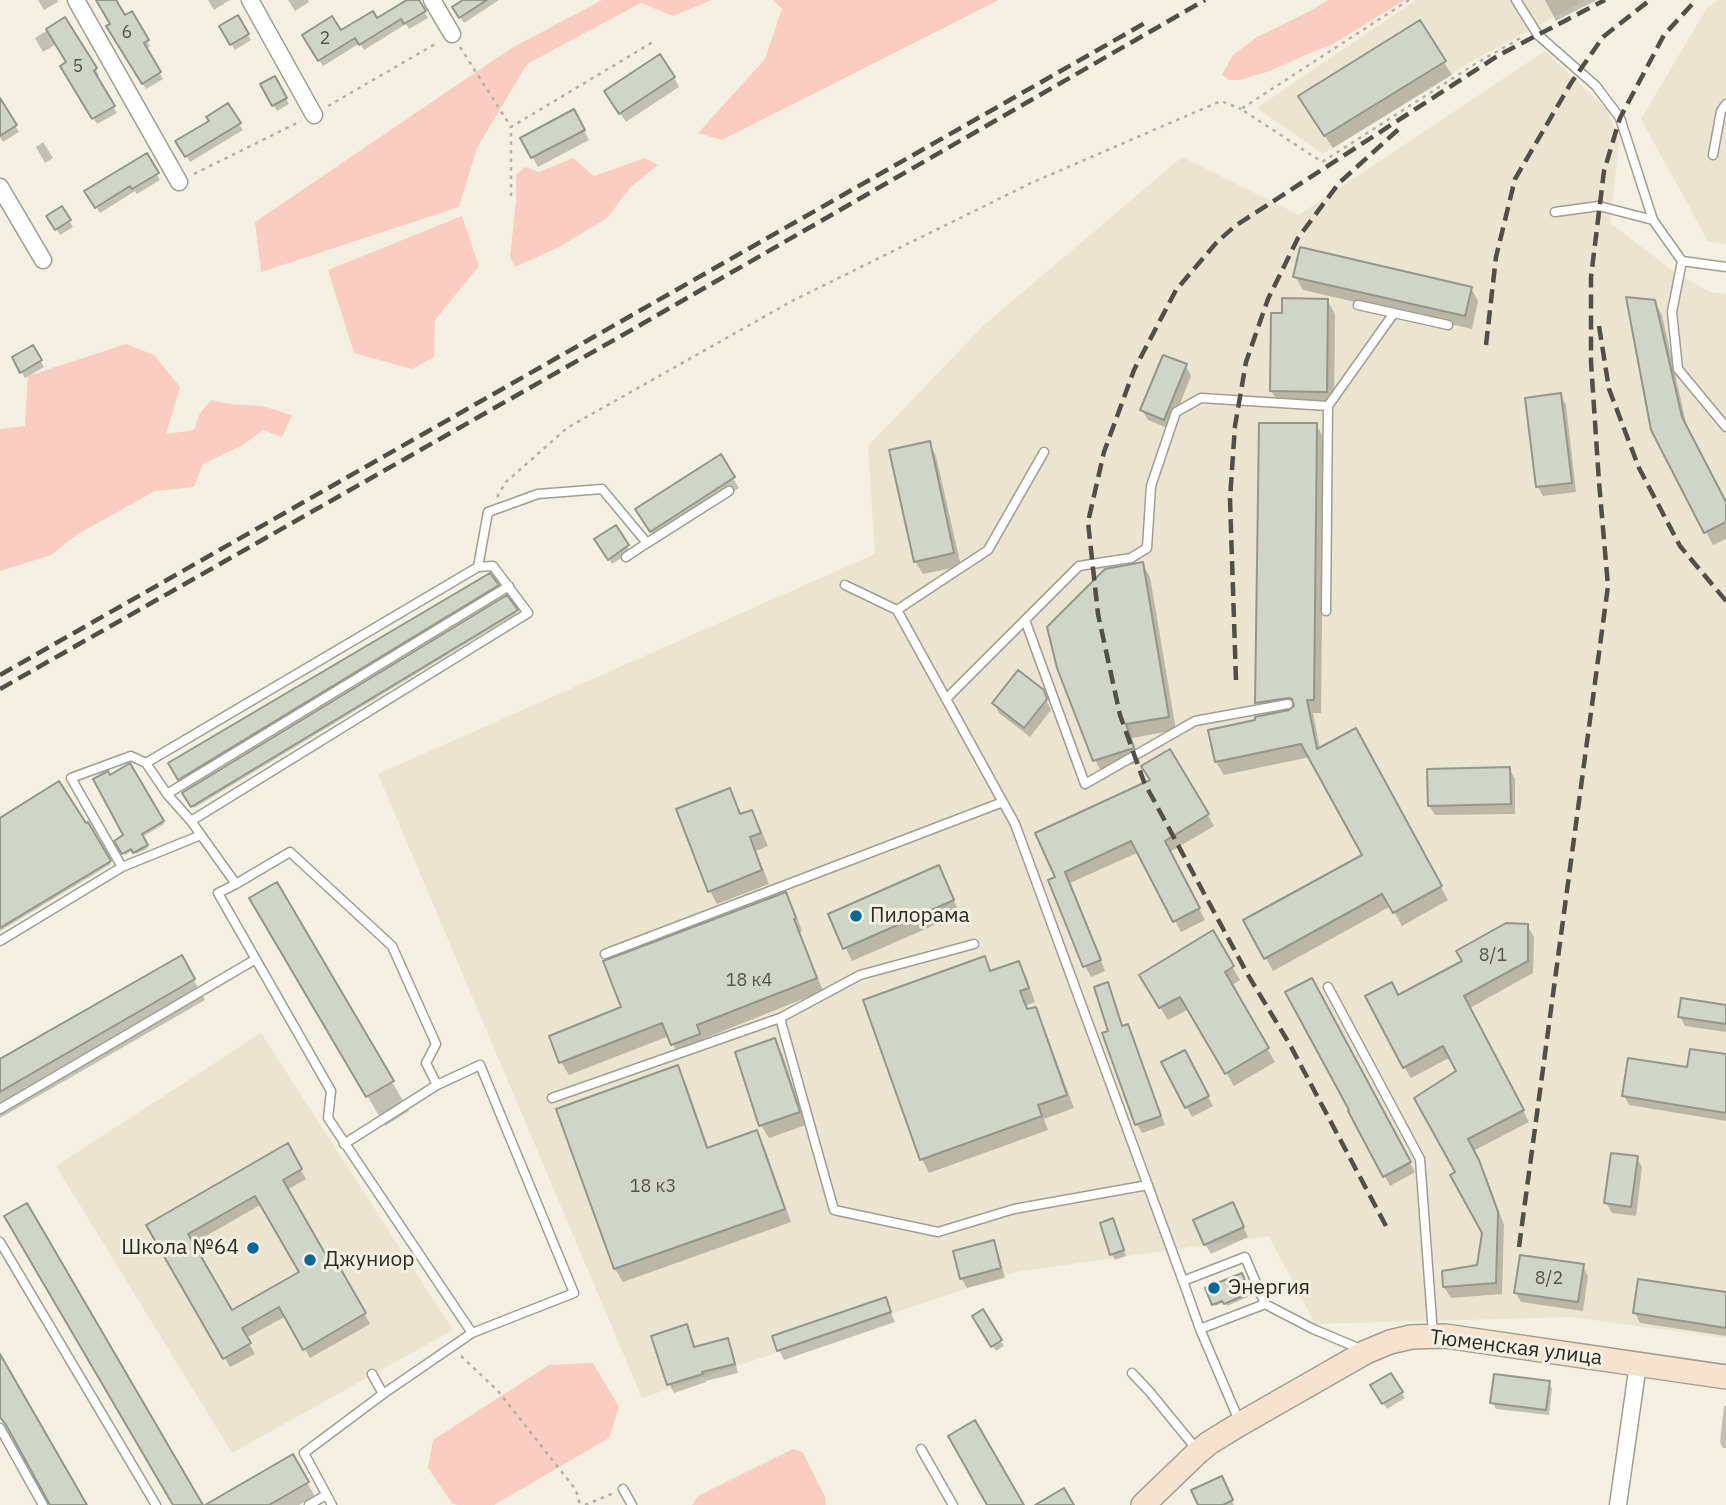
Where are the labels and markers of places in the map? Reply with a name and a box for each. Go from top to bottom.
place label: Пилорама [870,903,970,929]
marker: Пилорама [848,908,864,924]
place label: Школа №64 [121,1235,239,1261]
marker: Школа №64 [245,1240,261,1256]
place label: Джуниор [324,1247,415,1273]
marker: Джуниор [302,1252,318,1268]
place label: Энергия [1228,1275,1310,1301]
marker: Энергия [1206,1280,1222,1296]

